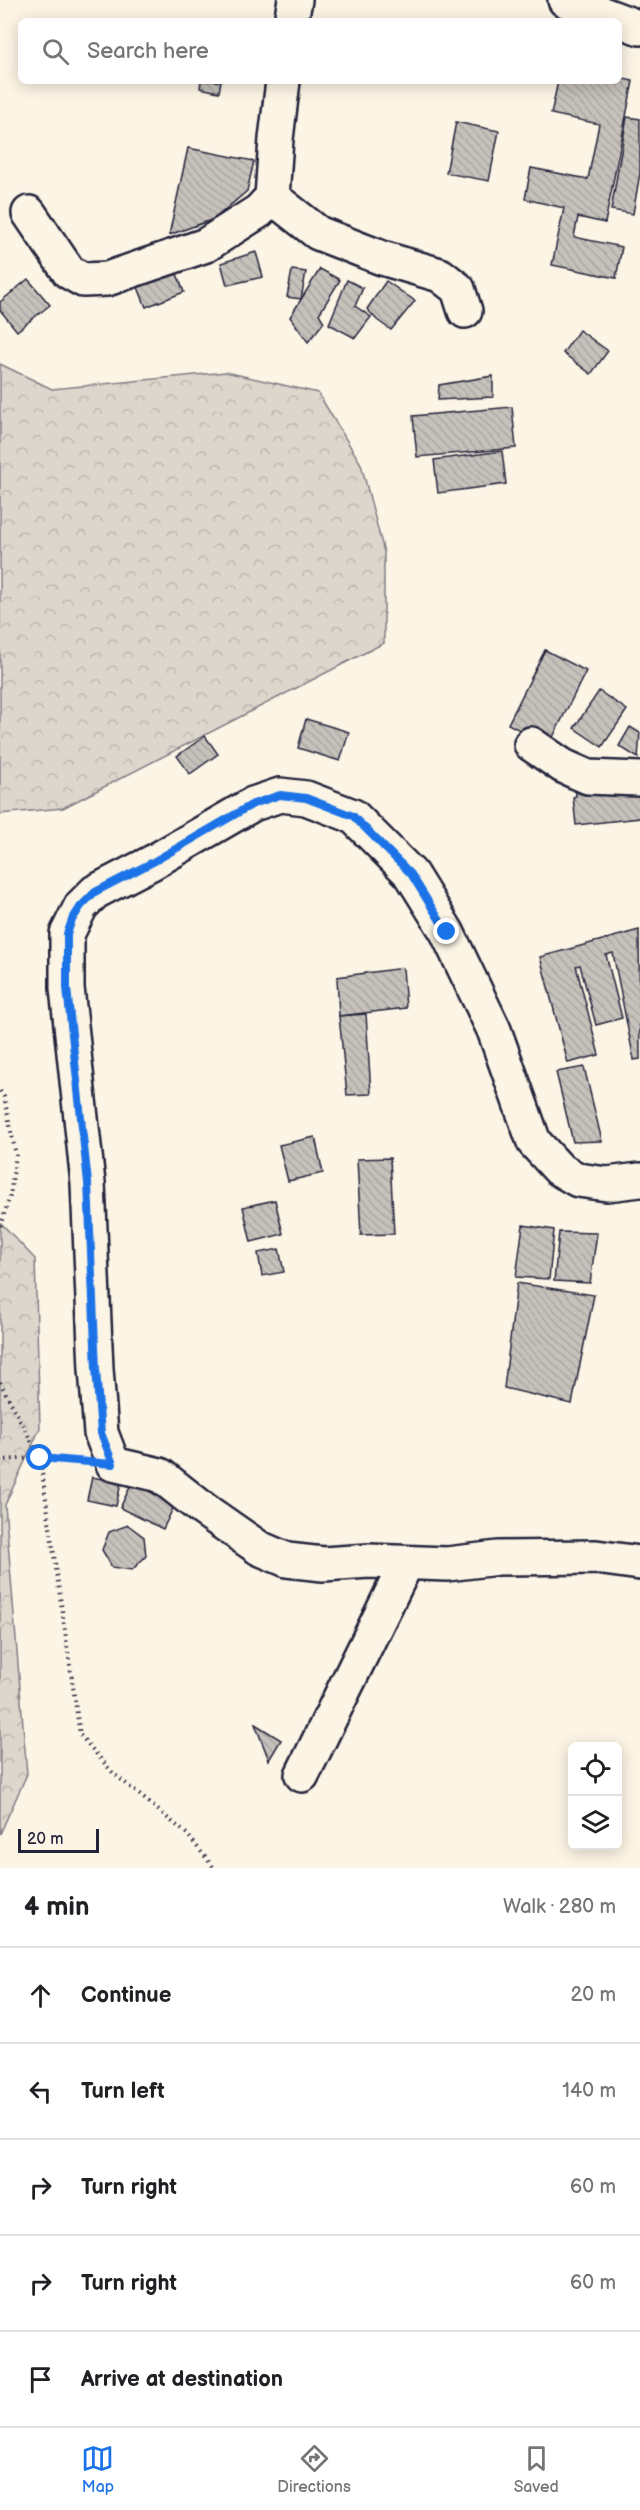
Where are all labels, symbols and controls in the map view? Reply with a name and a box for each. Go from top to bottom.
search box [18,18,622,84]
icon: search [39,35,72,68]
text: Search here [87,38,209,65]
route end [433,918,459,944]
route start [26,1444,52,1470]
map controls [568,1742,622,1850]
button: locate [568,1742,622,1796]
button: layers [568,1796,622,1850]
scale bar [18,1826,99,1854]
text: 20 m [27,1830,63,1849]
text: 4 min [24,1892,89,1923]
text: Walk · 280 m [503,1895,616,1919]
icon: ahead [24,1979,57,2012]
text: Continue [81,1982,171,2009]
text: 20 m [571,1983,616,2007]
icon: left [24,2075,57,2108]
text: Turn left [81,2078,165,2105]
text: 140 m [562,2079,616,2103]
icon: right [24,2171,57,2204]
text: Turn right [81,2174,177,2201]
text: 60 m [570,2175,616,2199]
icon: right [24,2267,57,2300]
text: Turn right [81,2270,177,2297]
text: 60 m [570,2271,616,2295]
icon: arrive [24,2363,57,2396]
text: Arrive at destination [81,2366,283,2393]
tab: Map [81,2442,114,2497]
tab: Directions [277,2442,351,2497]
tab: Saved [514,2442,559,2497]

